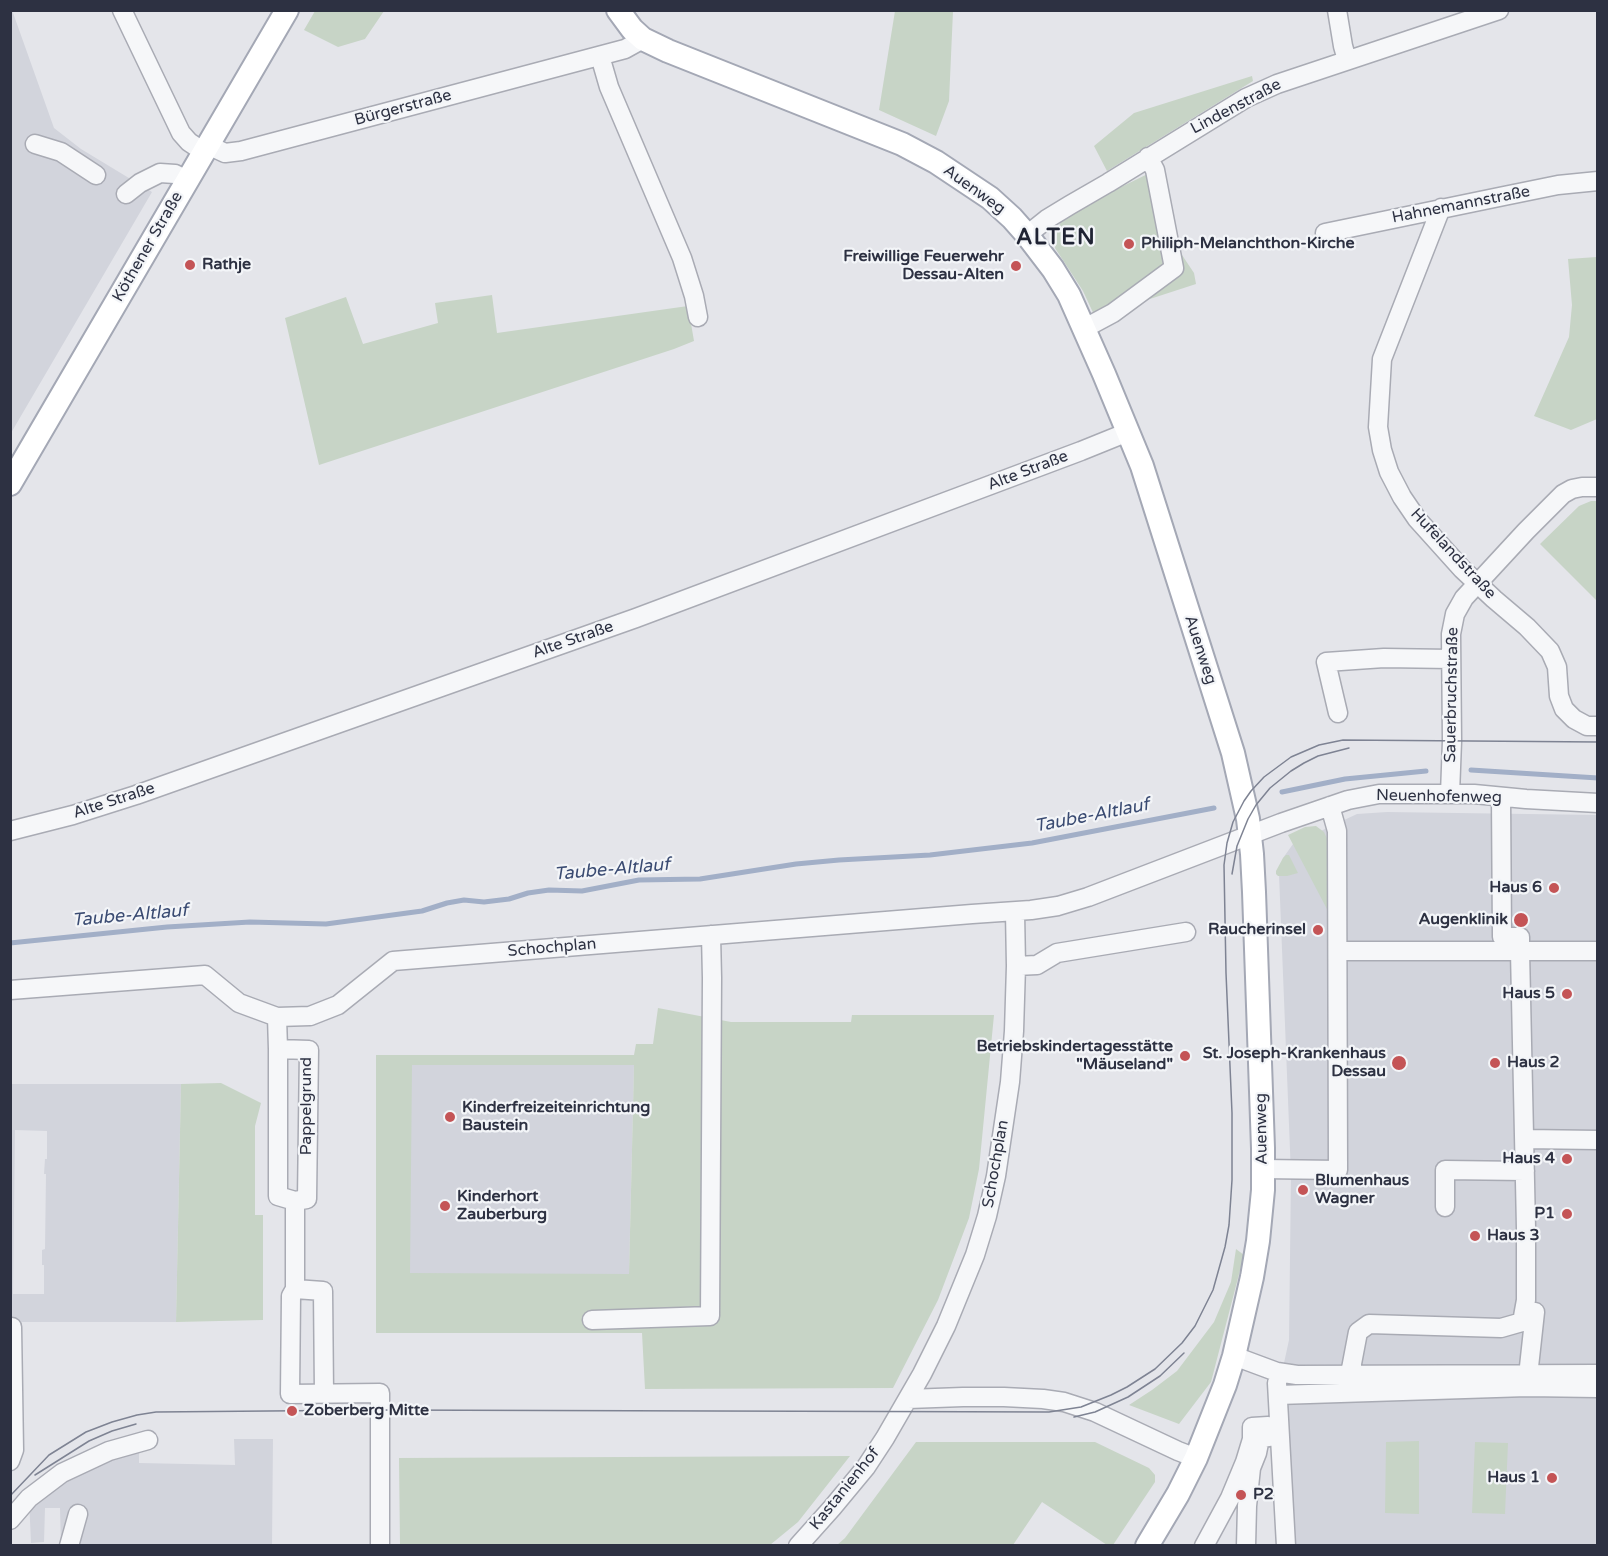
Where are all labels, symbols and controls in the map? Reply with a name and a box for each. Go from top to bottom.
street label: Lindenstraße [1188,75,1284,139]
street label: Bürgerstraße [352,86,454,130]
street label: Auenweg [939,161,1009,219]
street label: Hahnemannstraße [1390,182,1532,228]
street label: Köthener Straße [109,189,187,305]
district label: ALTEN [1016,225,1096,251]
place label: Philiph-Melanchthon-Kirche [1141,234,1355,254]
marker: Philiph-Melanchthon-Kirche [1122,237,1136,251]
place label: Freiwillige Feuerwehr Dessau-Alten [843,247,1004,285]
place label: Rathje [202,255,251,275]
marker: Rathje [183,258,197,272]
marker: Freiwillige Feuerwehr Dessau-Alten [1009,259,1023,273]
street label: Alte Straße [985,447,1071,495]
street label: Hufelandstraße [1406,505,1500,603]
street label: Auenweg [1180,613,1220,687]
street label: Alte Straße [530,617,616,663]
street label: Sauerbruchstraße [1441,627,1463,763]
street label: Alte Straße [71,779,157,823]
street label: Neuenhofenweg [1376,786,1502,808]
water label: Taube-Altlauf [1033,794,1151,838]
water label: Taube-Altlauf [553,854,671,886]
place label: Haus 6 [1489,878,1542,898]
marker: Haus 6 [1547,881,1561,895]
water label: Taube-Altlauf [71,900,189,932]
place label: Augenklinik [1419,910,1508,930]
marker: Augenklinik [1512,911,1530,929]
place label: Raucherinsel [1208,920,1306,940]
marker: Raucherinsel [1311,923,1325,937]
street label: Schochplan [507,935,597,961]
place label: Haus 5 [1502,984,1555,1004]
marker: Haus 5 [1560,987,1574,1001]
place label: Betriebskindertagesstätte "Mäuseland" [977,1037,1173,1075]
place label: St. Joseph-Krankenhaus Dessau [1203,1044,1386,1082]
marker: Betriebskindertagesstätte "Mäuseland" [1178,1049,1192,1063]
place label: Haus 2 [1507,1053,1560,1073]
marker: St. Joseph-Krankenhaus Dessau [1390,1054,1408,1072]
marker: Haus 2 [1488,1056,1502,1070]
street label: Pappelgrund [297,1057,317,1155]
street label: Auenweg [1252,1093,1272,1165]
place label: Kinderfreizeiteinrichtung Baustein [462,1098,650,1136]
marker: Kinderfreizeiteinrichtung Baustein [443,1110,457,1124]
street label: Schochplan [979,1119,1013,1209]
place label: Haus 4 [1502,1149,1555,1169]
marker: Haus 4 [1560,1152,1574,1166]
place label: Blumenhaus Wagner [1315,1171,1409,1209]
marker: Blumenhaus Wagner [1296,1183,1310,1197]
place label: Kinderhort Zauberburg [457,1187,547,1225]
marker: Kinderhort Zauberburg [438,1199,452,1213]
place label: P1 [1534,1204,1555,1224]
marker: P1 [1560,1207,1574,1221]
place label: Haus 3 [1487,1226,1540,1246]
marker: Haus 3 [1468,1229,1482,1243]
place label: Zoberberg Mitte [304,1401,429,1421]
marker: Zoberberg Mitte [285,1404,299,1418]
street label: Kastanienhof [806,1444,884,1534]
place label: Haus 1 [1487,1468,1540,1488]
marker: Haus 1 [1545,1471,1559,1485]
place label: P2 [1253,1485,1274,1505]
marker: P2 [1234,1488,1248,1502]

